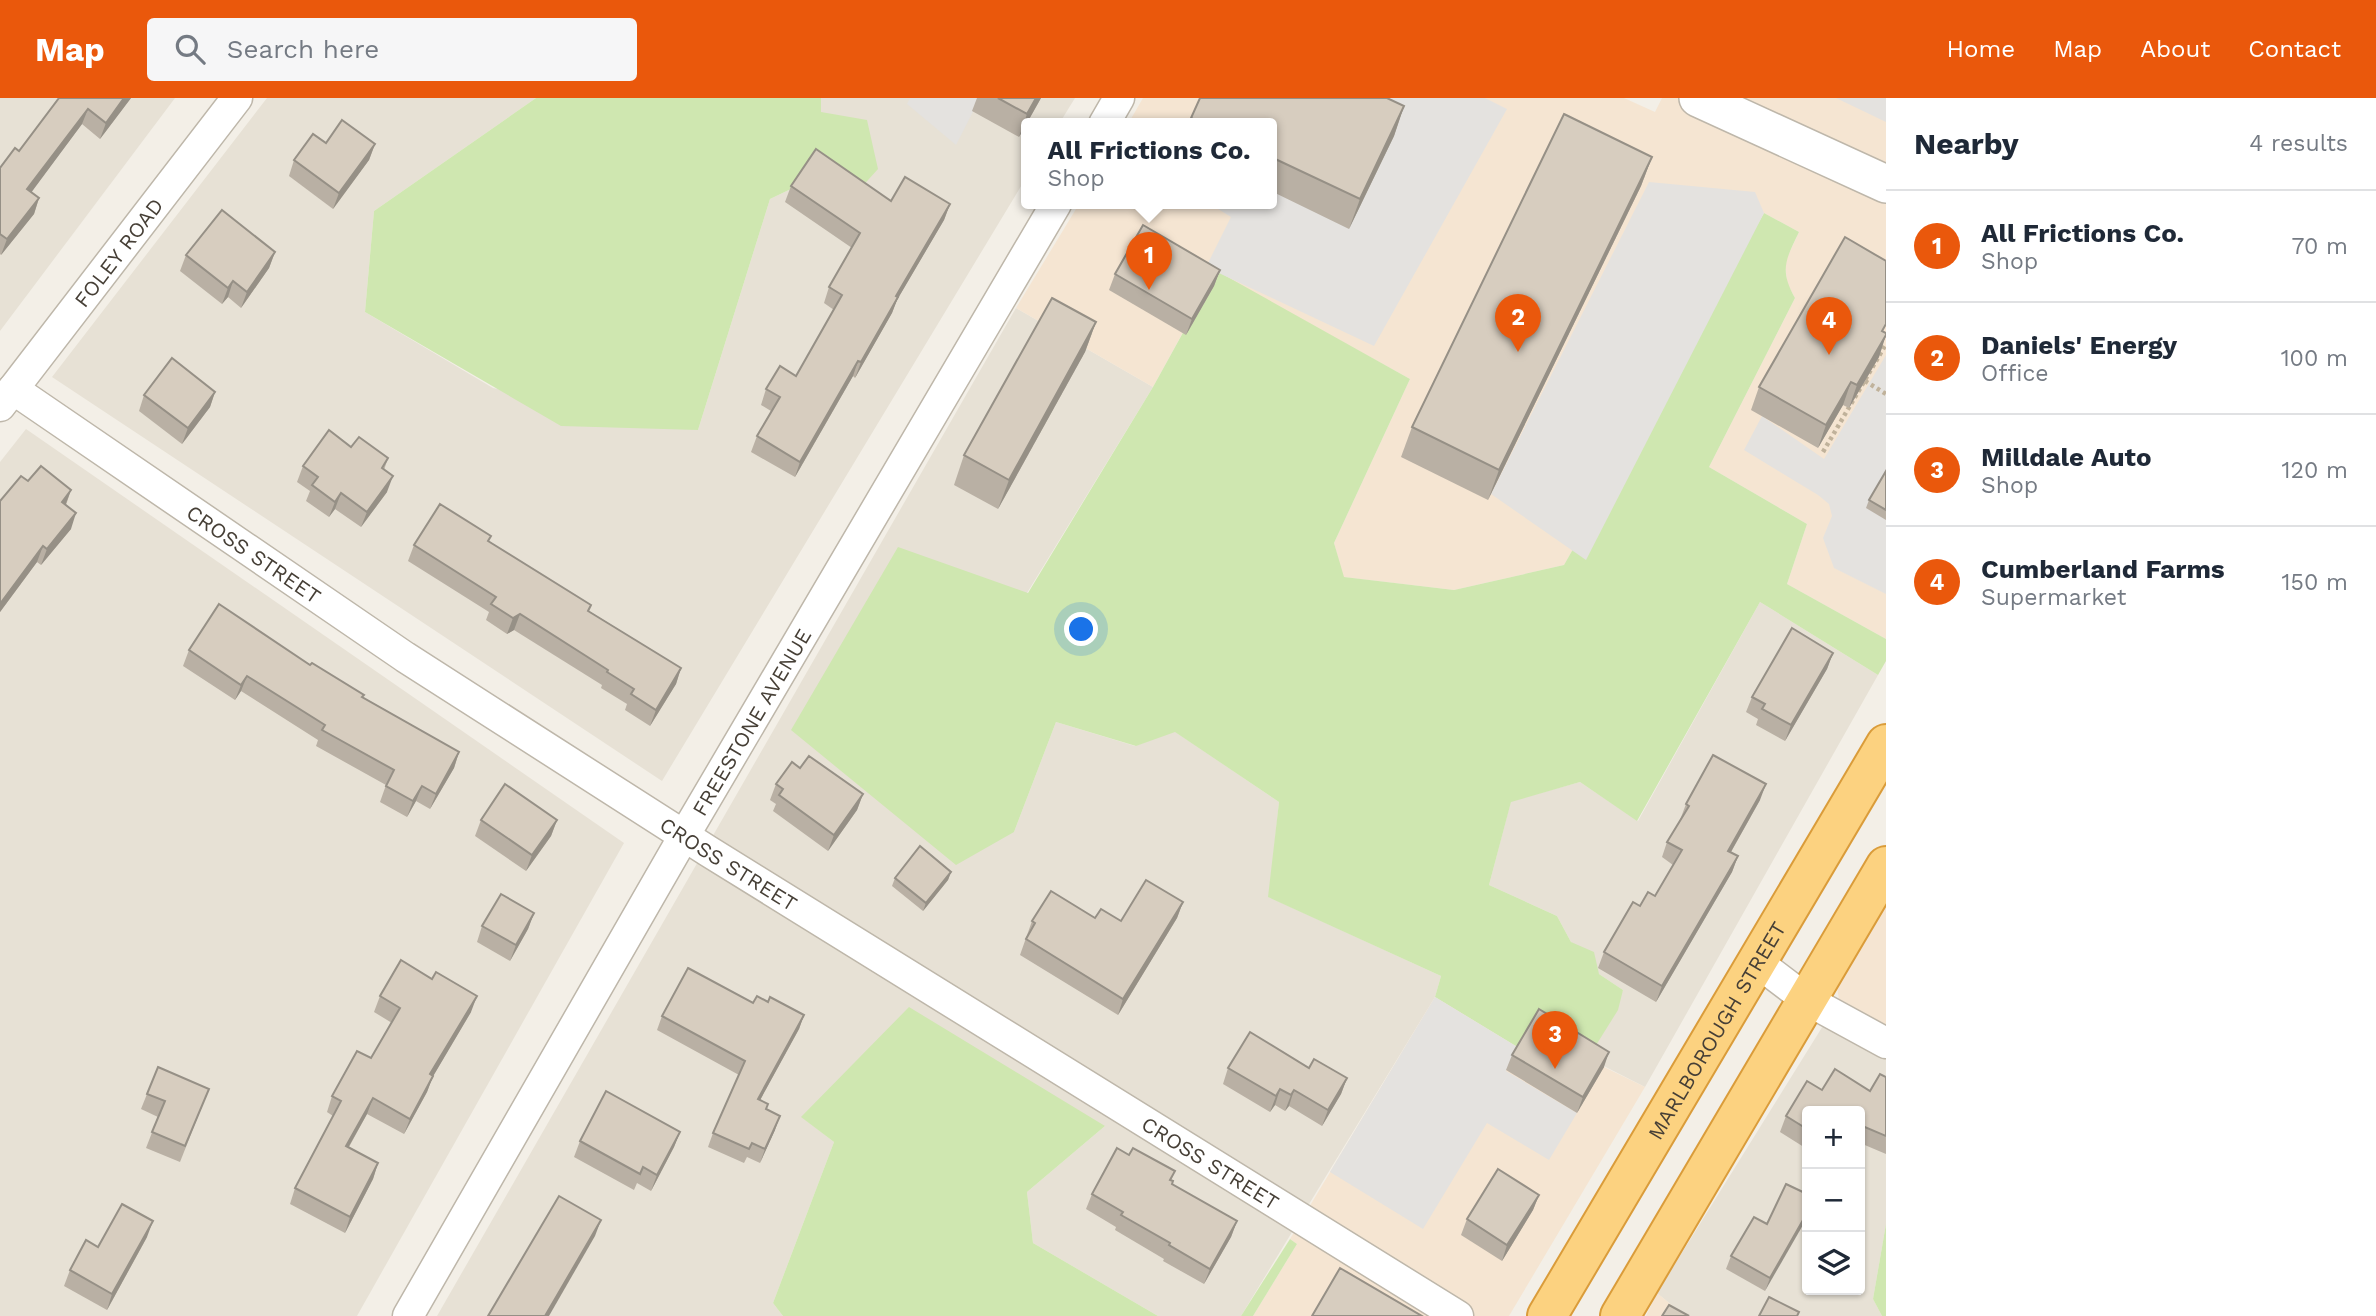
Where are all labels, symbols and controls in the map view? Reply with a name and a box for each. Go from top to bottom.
search box [147,18,637,81]
text: Map [35,30,105,69]
icon: search [171,30,209,68]
text: Search here [227,34,379,64]
text: Home [1947,35,2015,63]
text: Map [2053,35,2102,63]
text: About [2140,35,2210,63]
text: Contact [2248,35,2341,63]
popup [1021,118,1277,209]
text: Nearby [1914,126,2019,161]
text: 4 results [2249,130,2348,157]
text: All Frictions Co. [1048,135,1250,165]
text: Shop [1048,165,1105,192]
street label: FOLEY ROAD [69,193,168,312]
text: All Frictions Co. [1981,218,2184,248]
pin: 1 [1126,232,1172,290]
text: 1 [1932,233,1942,260]
text: 70 m [2291,233,2348,260]
text: Shop [1981,248,2038,275]
pin: 2 [1495,294,1541,352]
pin: 4 [1806,297,1852,355]
text: Daniels' Energy [1981,330,2177,360]
text: 2 [1930,345,1944,372]
text: 100 m [2281,345,2348,372]
text: Office [1981,360,2049,387]
text: Milldale Auto [1981,442,2152,472]
text: 3 [1930,457,1944,484]
text: 120 m [2282,457,2348,484]
text: Shop [1981,472,2038,499]
street label: CROSS STREET [182,499,326,609]
text: Cumberland Farms [1981,554,2225,584]
text: 4 [1930,569,1944,596]
text: 150 m [2282,569,2348,596]
text: Supermarket [1981,584,2126,611]
your location [1064,612,1098,646]
street label: FREESTONE AVENUE [686,624,816,820]
street label: CROSS STREET [656,811,802,916]
street label: MARLBOROUGH STREET [1642,917,1791,1144]
pin: 3 [1532,1011,1578,1069]
map controls [1802,1106,1865,1295]
button: + [1802,1106,1865,1169]
street label: CROSS STREET [1137,1111,1284,1215]
button: − [1802,1169,1865,1232]
button: layers [1802,1232,1865,1295]

